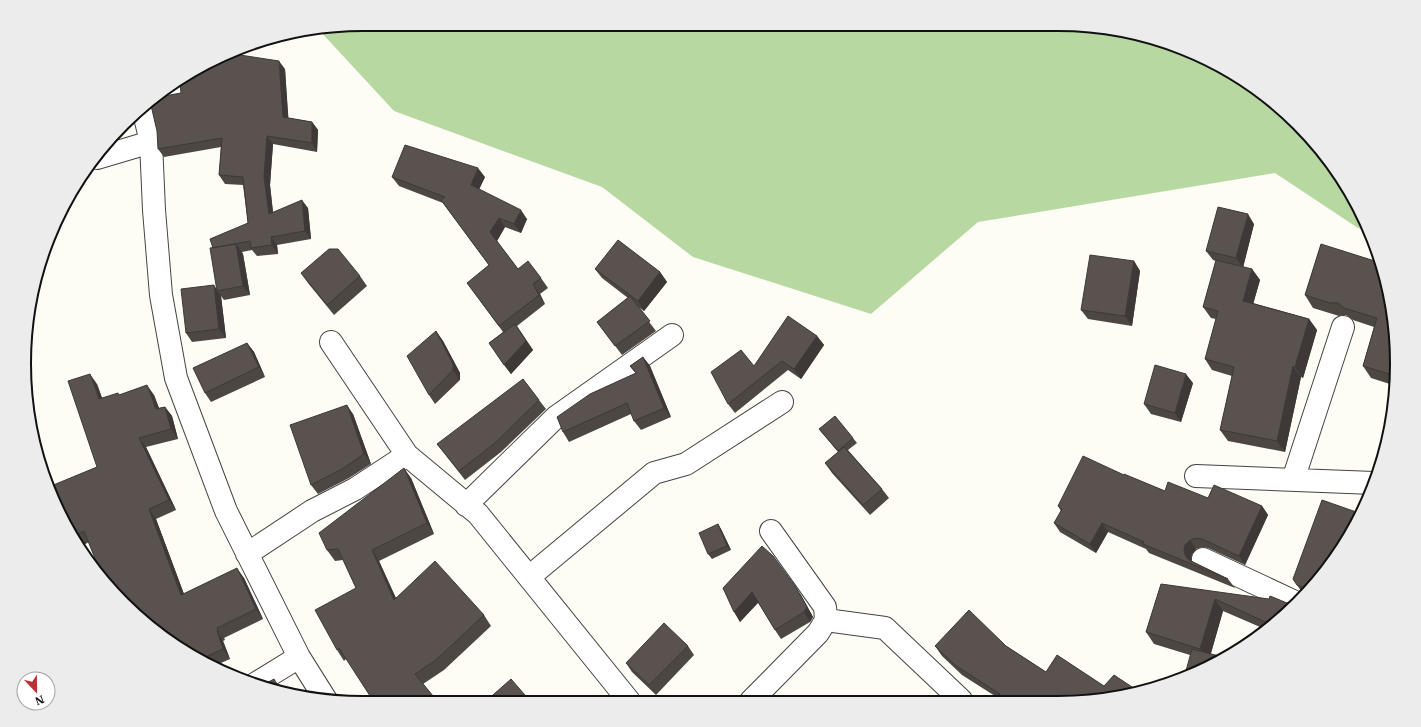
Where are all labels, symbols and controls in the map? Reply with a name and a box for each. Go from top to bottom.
north arrow [16,671,56,711]
text: N [33,692,46,709]

